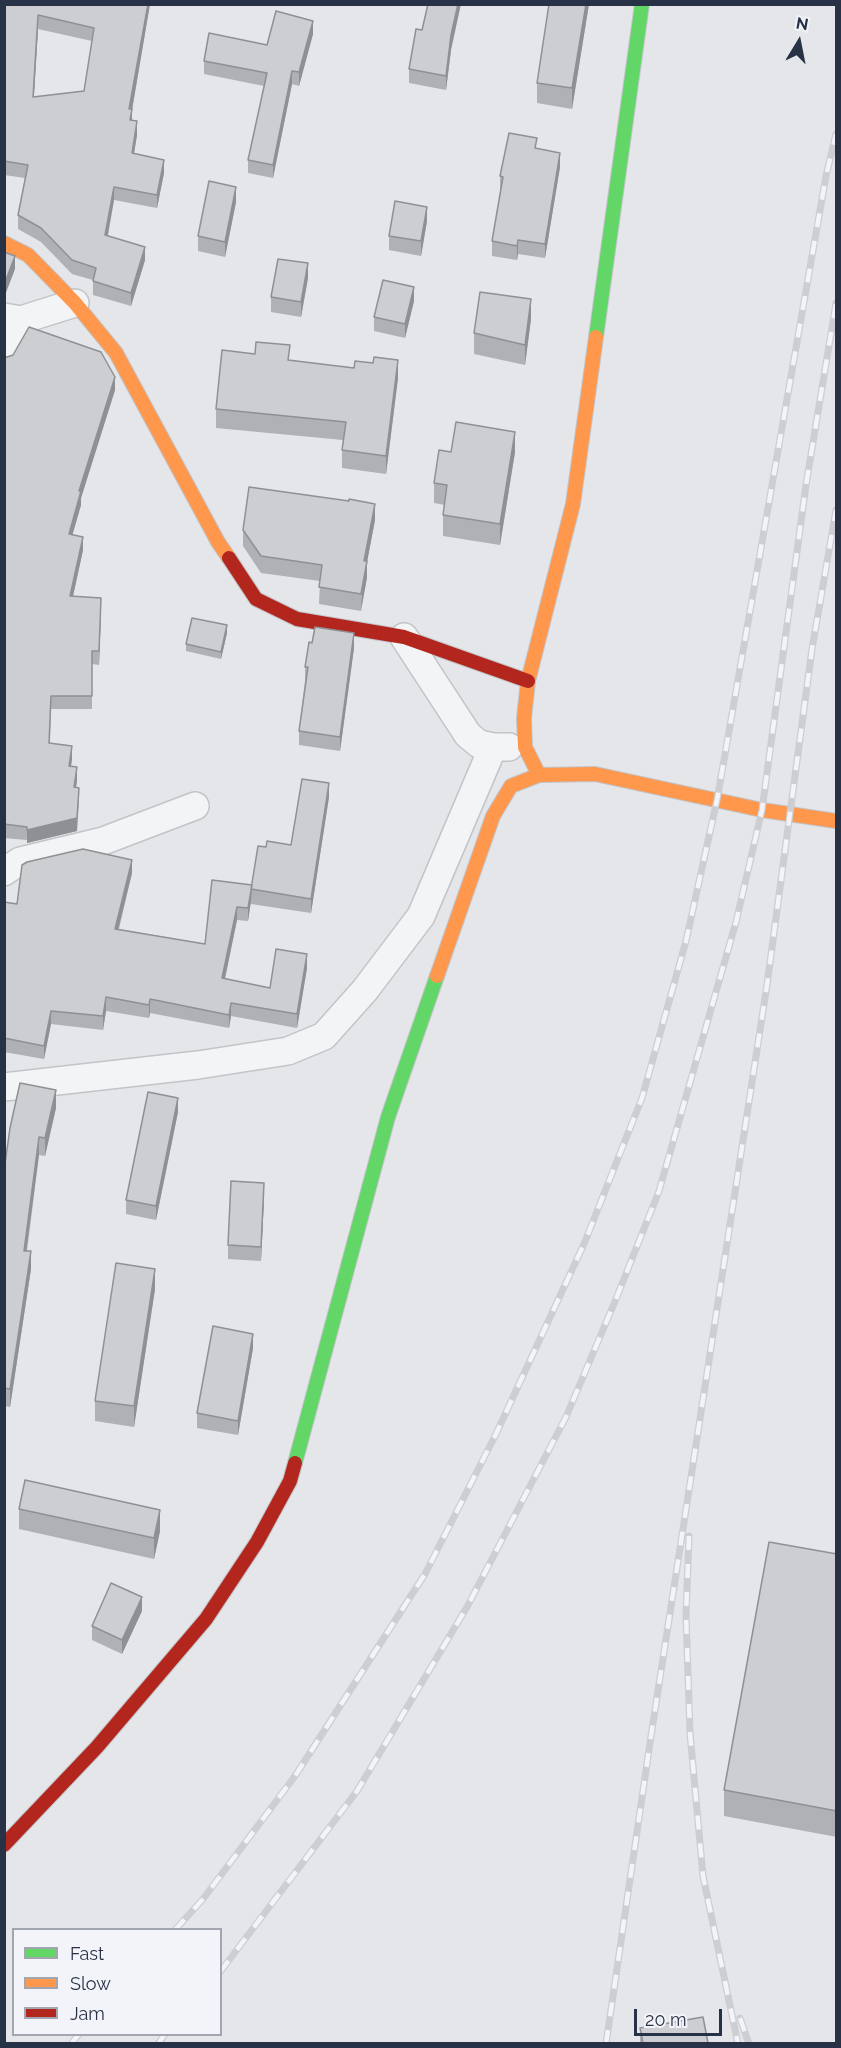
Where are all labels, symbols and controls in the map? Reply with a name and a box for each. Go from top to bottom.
north arrow [769,12,829,72]
text: N [795,13,810,34]
legend [12,1928,222,2036]
text: Fast [70,1943,104,1964]
text: Slow [70,1973,111,1994]
scale bar [637,1997,726,2035]
text: Jam [70,2003,105,2024]
text: 20 m [645,2009,687,2030]

